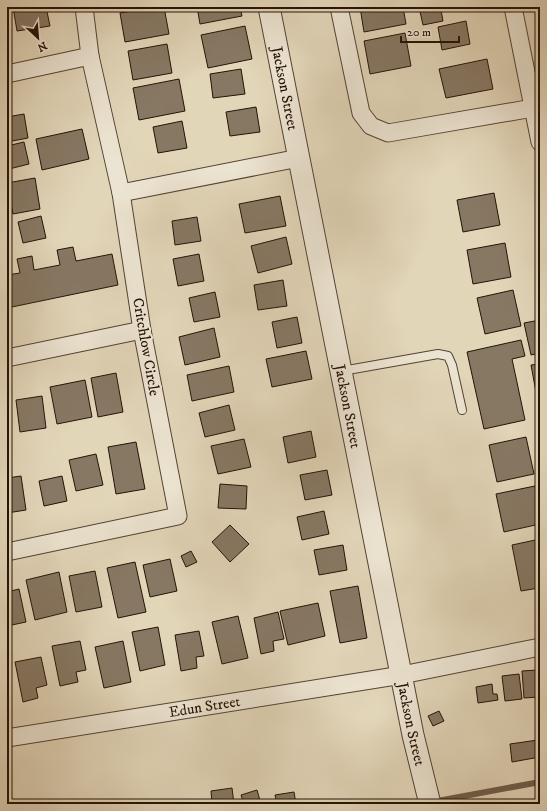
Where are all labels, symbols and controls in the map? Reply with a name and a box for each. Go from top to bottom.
north arrow [18,18,58,58]
scale bar [401,18,459,44]
text: 20 m [407,25,431,40]
text: N [35,38,49,54]
street label: Jackson Street [267,43,303,132]
street label: Critchlow Circle [128,296,164,398]
street label: Jackson Street [330,361,366,450]
street label: Jackson Street [393,679,430,768]
street label: Edun Street [167,691,242,722]

